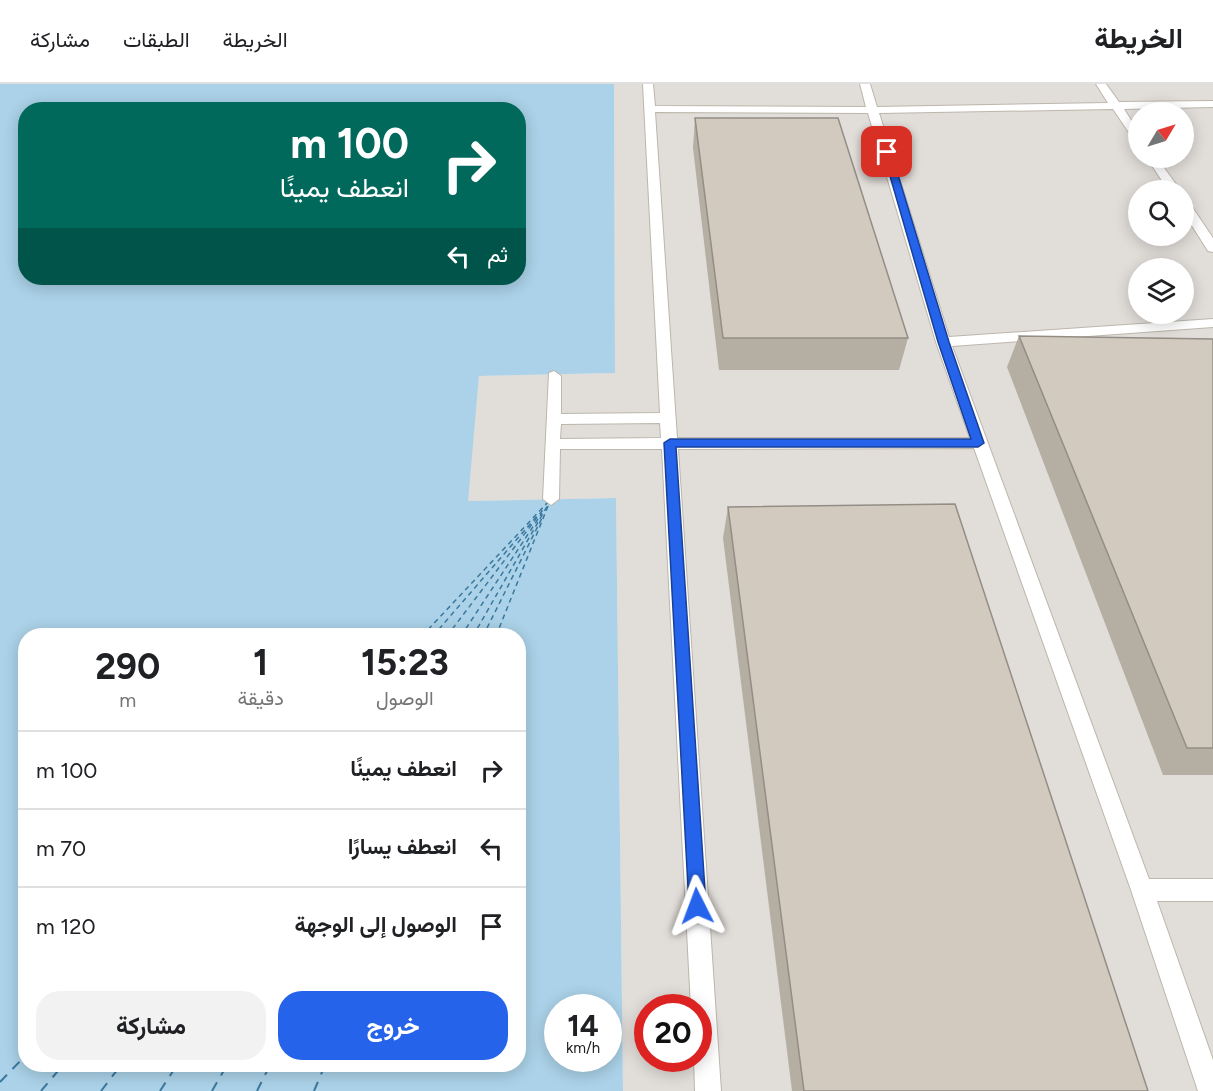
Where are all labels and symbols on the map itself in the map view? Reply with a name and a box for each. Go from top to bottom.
north arrow [1128,102,1194,168]
pin [861,126,912,177]
position arrow [665,874,729,938]
speed limit sign: 20 [634,994,712,1072]

